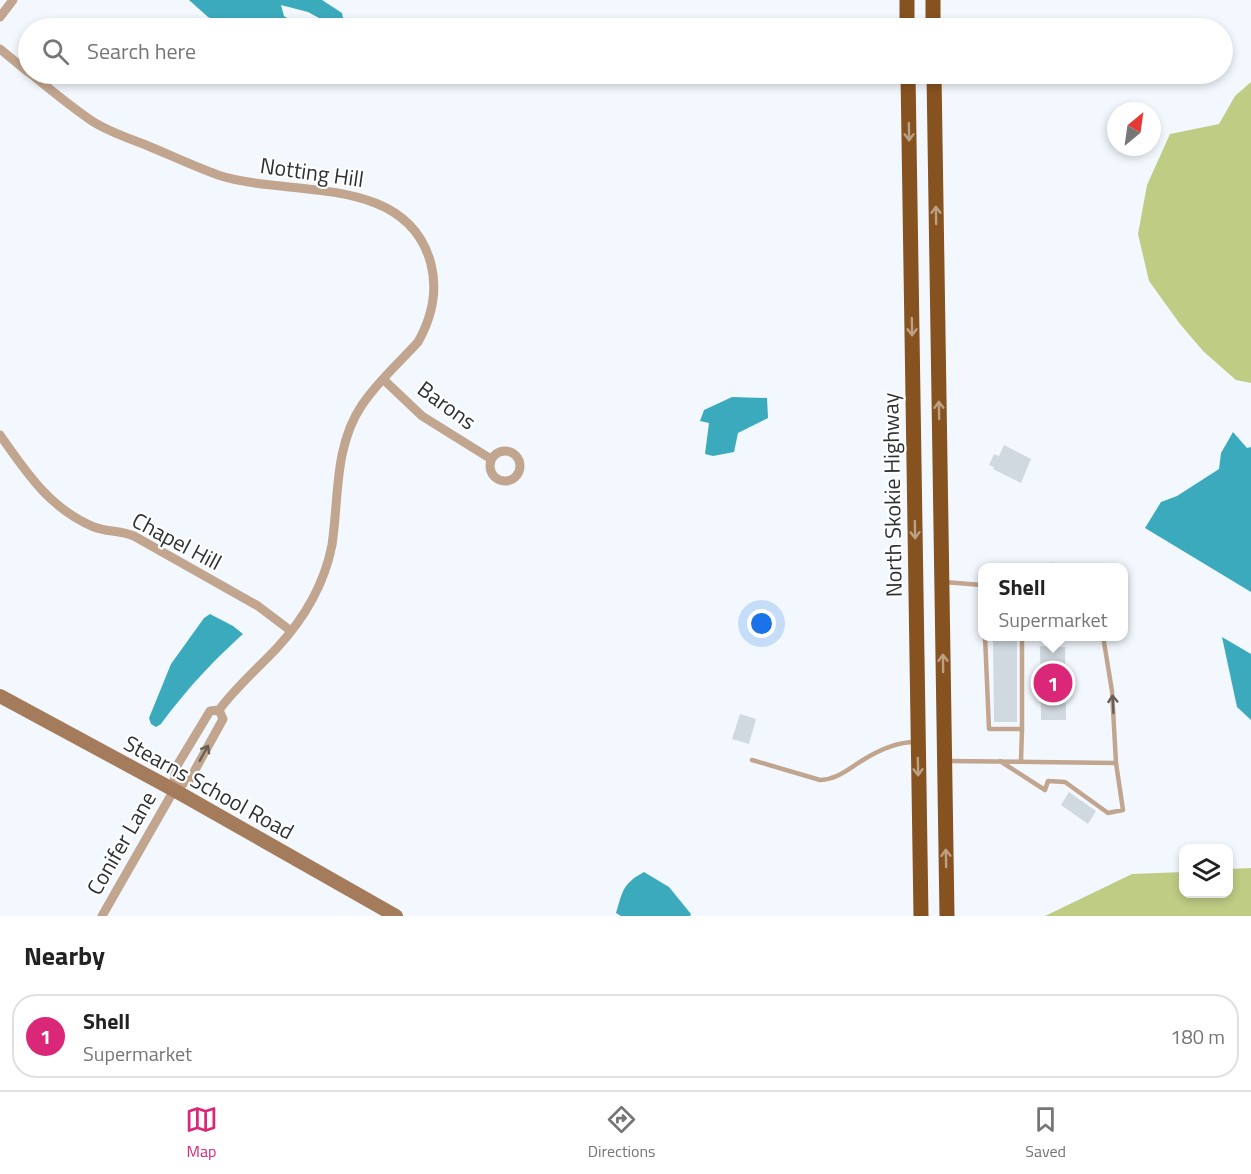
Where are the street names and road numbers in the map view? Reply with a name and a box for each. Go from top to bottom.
street label: Notting Hill [258,148,366,196]
street label: Barons [410,372,484,438]
street label: North Skokie Highway [873,392,911,597]
street label: Chapel Hill [126,503,228,579]
street label: Stearns School Road [118,726,300,848]
street label: Conifer Lane [77,785,165,901]

